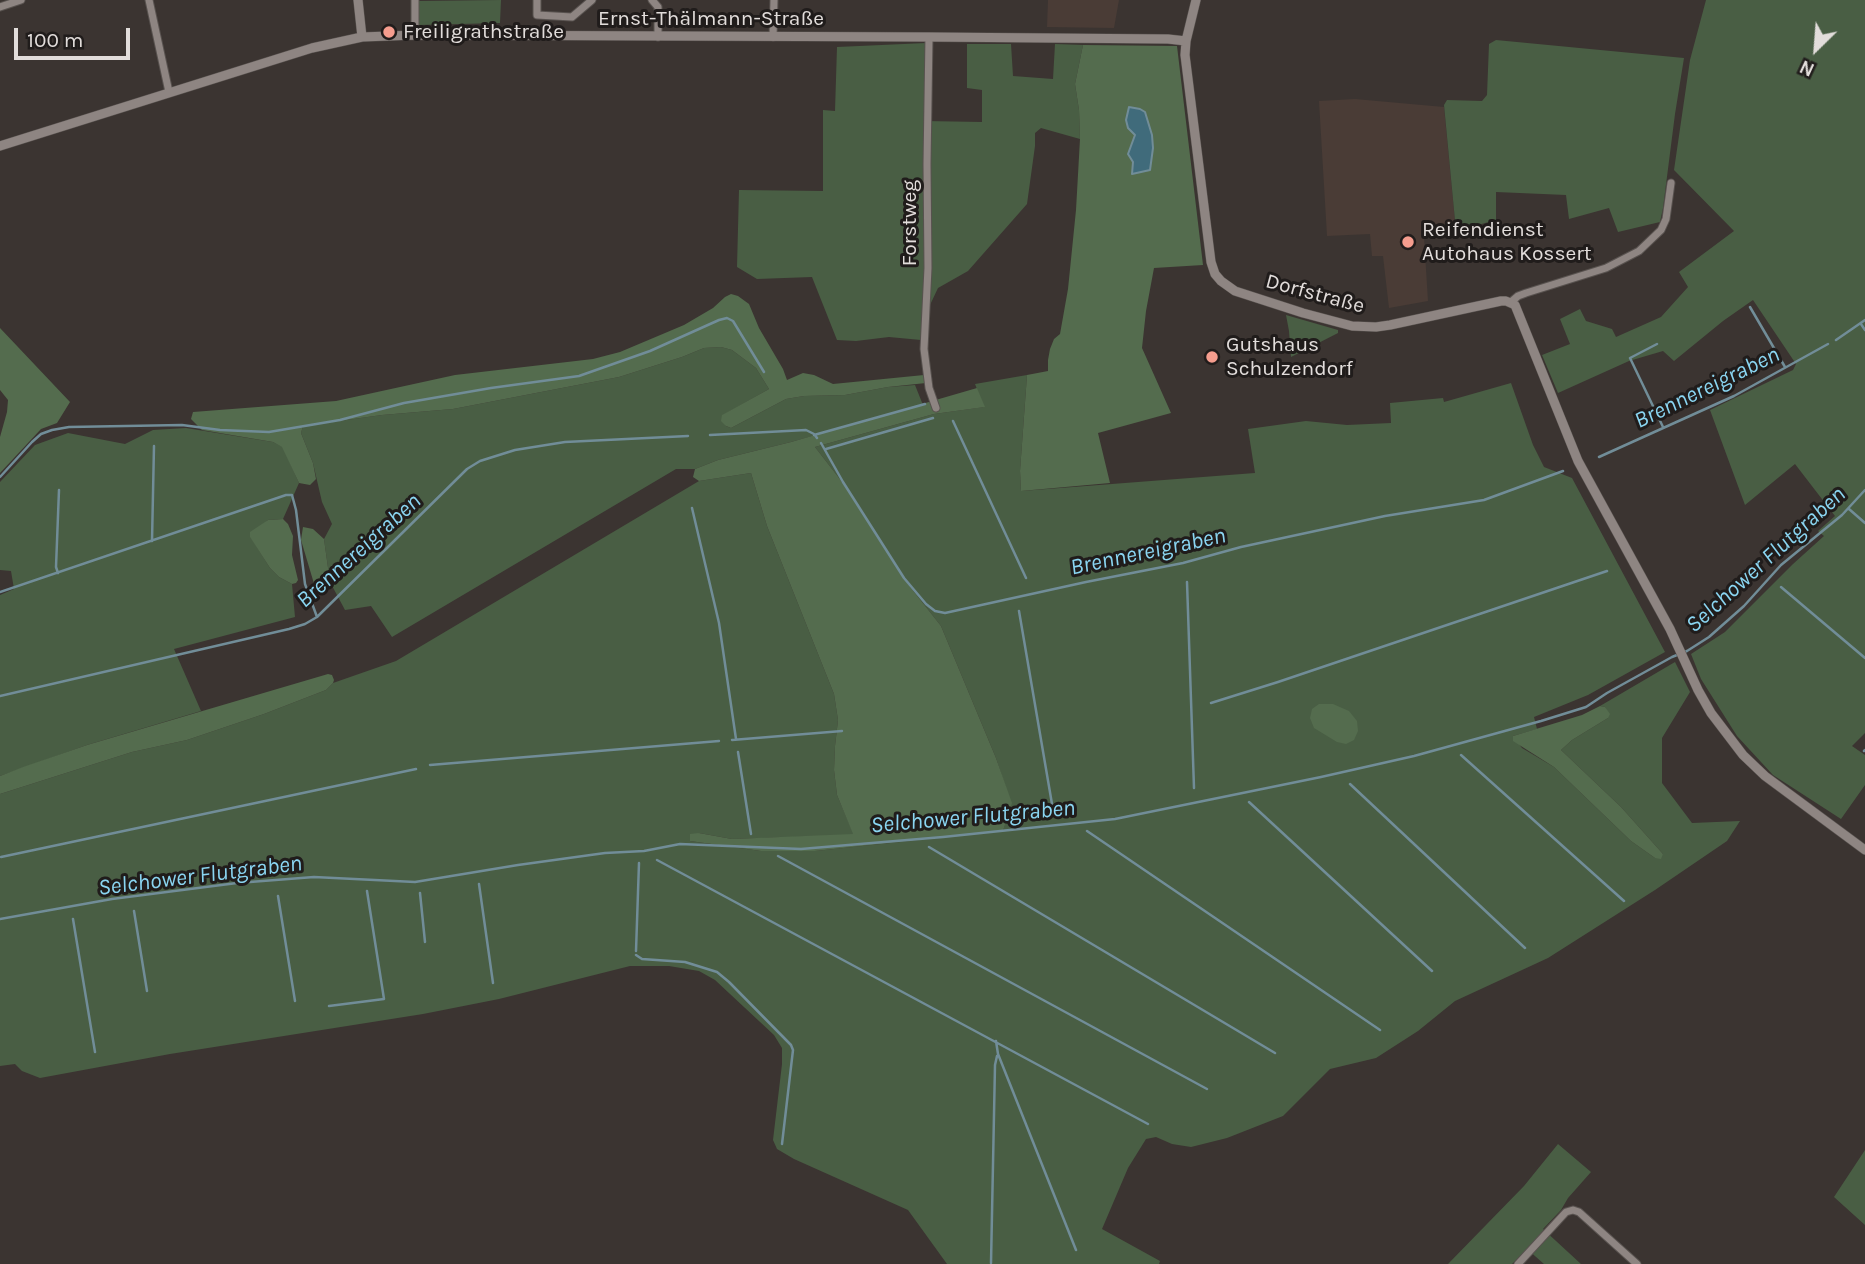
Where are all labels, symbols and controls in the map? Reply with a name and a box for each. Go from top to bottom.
street label: Ernst-Thälmann-Straße [598,6,824,32]
scale bar [18,14,133,58]
north arrow [1781,14,1851,84]
place label: Freiligrathstraße [403,19,564,45]
marker: Freiligrathstraße [381,24,397,40]
text: 100 m [27,28,84,52]
text: N [1796,55,1818,81]
street label: Forstweg [897,180,923,266]
place label: Reifendienst Autohaus Kossert [1422,217,1592,267]
marker: Reifendienst Autohaus Kossert [1400,234,1416,250]
street label: Dorfstraße [1263,269,1367,319]
place label: Gutshaus Schulzendorf [1226,332,1353,382]
water label: Brennereigraben [1630,341,1784,435]
marker: Gutshaus Schulzendorf [1204,349,1220,365]
water label: Selchower Flutgraben [1681,481,1851,639]
water label: Brennereigraben [291,488,427,614]
water label: Brennereigraben [1068,522,1228,582]
water label: Selchower Flutgraben [870,794,1076,840]
water label: Selchower Flutgraben [96,850,304,902]

